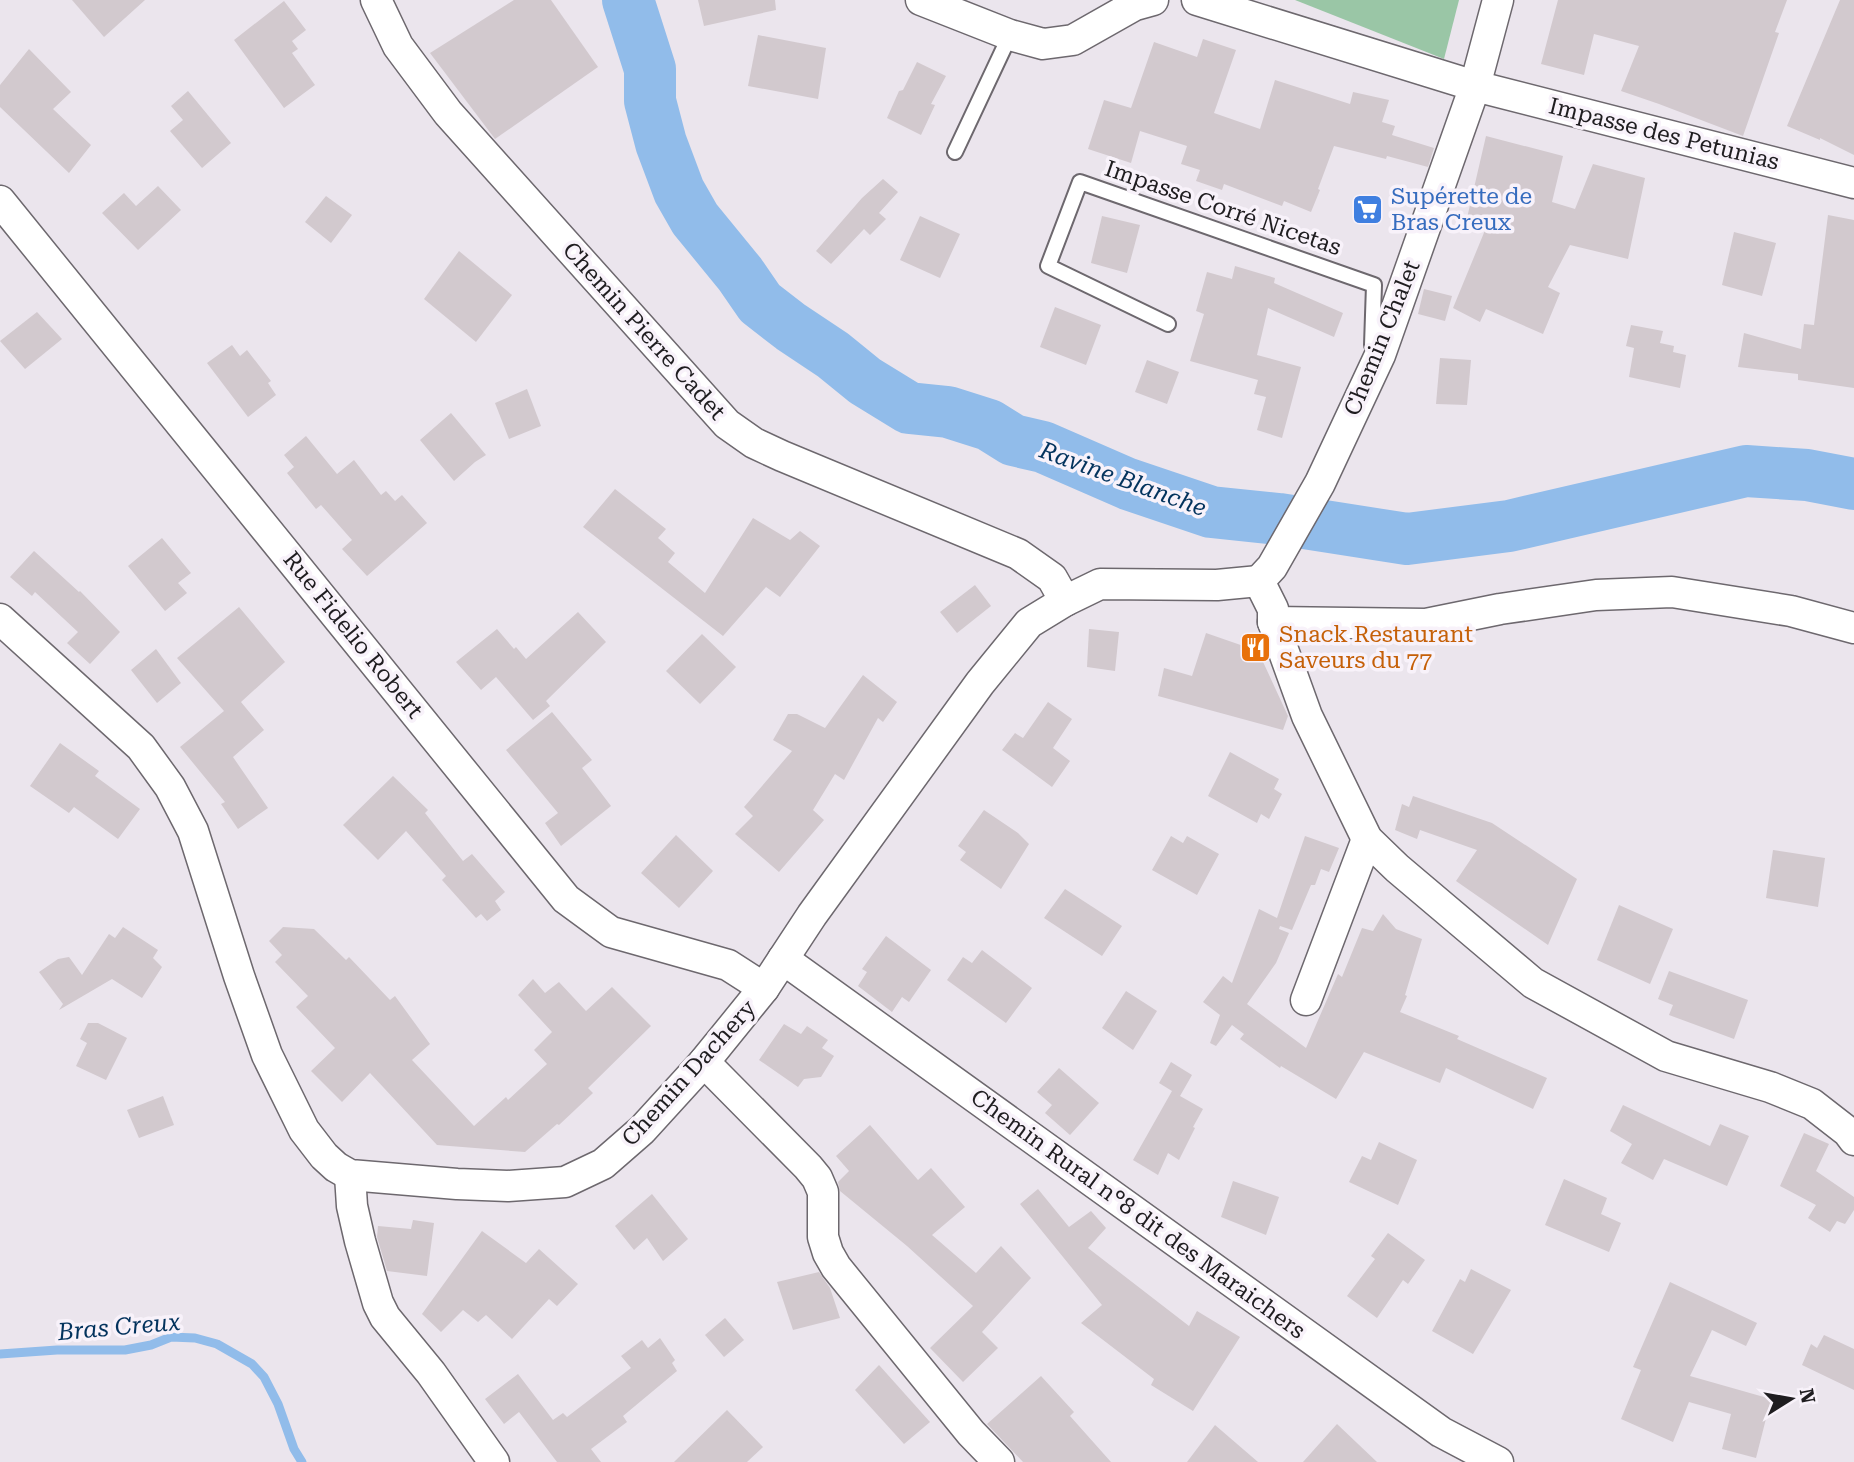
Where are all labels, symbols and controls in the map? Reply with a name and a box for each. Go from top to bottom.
street label: Impasse des Petunias [1546,92,1782,176]
street label: Impasse Corré Nicetas [1101,155,1345,261]
place label: Supérette de Bras Creux [1391,183,1532,236]
supermarket icon: Supérette de Bras Creux [1351,192,1385,226]
street label: Chemin Pierre Cadet [557,237,731,426]
street label: Chemin Chalet [1339,256,1426,420]
water label: Ravine Blanche [1035,436,1210,522]
street label: Rue Fidelio Robert [278,546,429,724]
place label: Snack Restaurant Saveurs du 77 [1279,621,1474,674]
restaurant icon: Snack Restaurant Saveurs du 77 [1239,630,1273,664]
street label: Chemin Dachery [616,994,762,1151]
street label: Chemin Rural n°8 dit des Maraichers [966,1084,1310,1344]
water label: Bras Creux [56,1308,181,1346]
north arrow [1756,1364,1826,1434]
text: N [1795,1386,1820,1406]

